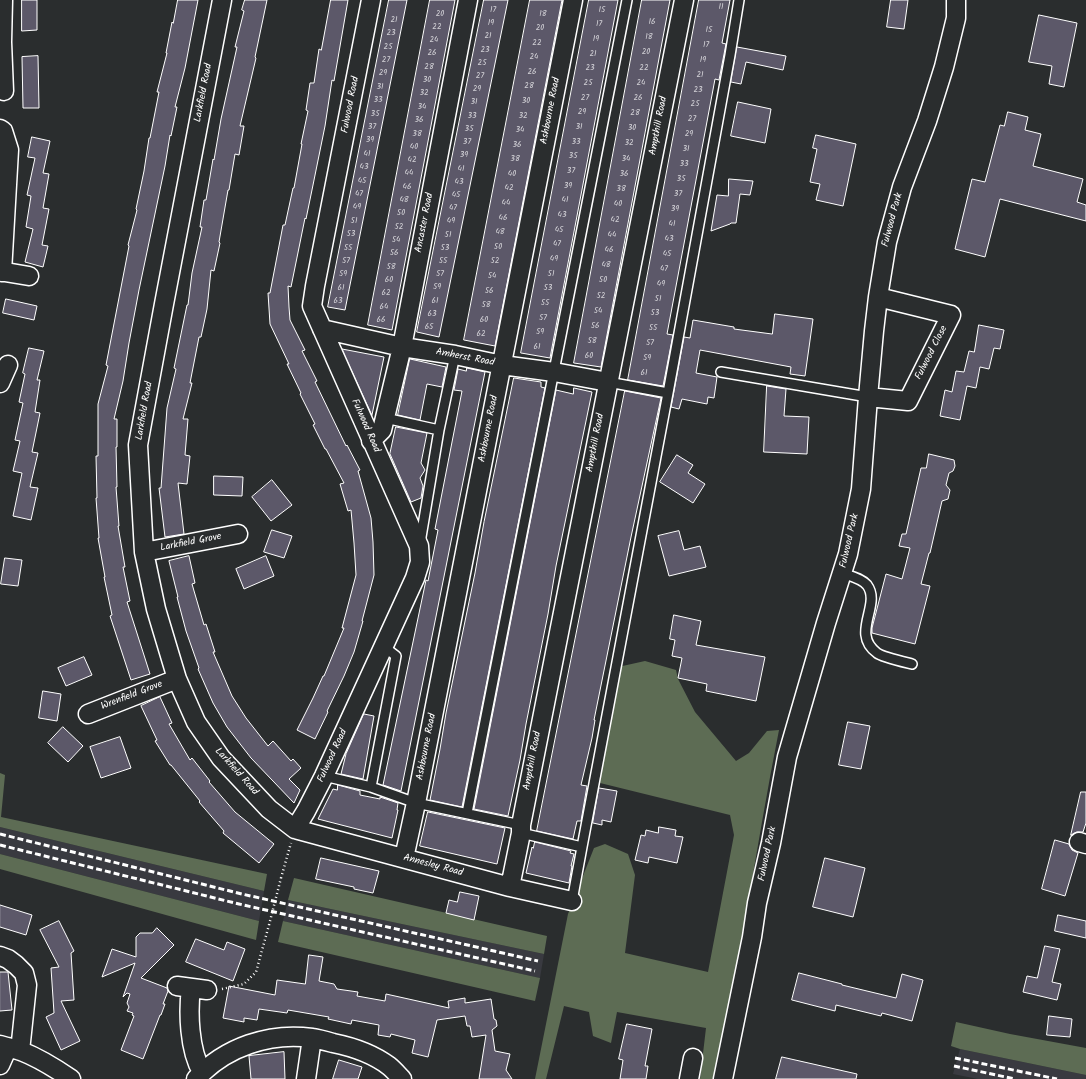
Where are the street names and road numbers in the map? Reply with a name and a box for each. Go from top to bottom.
street label: Larkfield Road [192,63,216,123]
street label: Fulwood Road [340,76,362,134]
street label: Ashbourne Road [539,77,563,145]
street label: Ampthill Road [647,96,671,156]
street label: Ancaster Road [413,192,437,254]
street label: Fulwood Park [880,192,906,248]
street label: Fulwood Close [913,324,951,382]
street label: Amherst Road [435,346,495,370]
street label: Larkfield Road [134,381,156,441]
street label: Ashbourne Road [477,395,501,463]
street label: Fulwood Road [348,397,382,455]
street label: Ampthill Road [584,413,608,473]
street label: Fulwood Park [838,513,862,569]
street label: Larkfield Grove [159,531,223,555]
street label: Wrenfield Grove [100,679,164,713]
street label: Ashbourne Road [415,713,439,781]
street label: Fulwood Road [315,727,351,785]
street label: Ampthill Road [521,731,545,791]
street label: Larkfield Road [212,746,260,798]
street label: Fulwood Park [756,826,780,882]
street label: Annesley Road [402,852,464,880]

